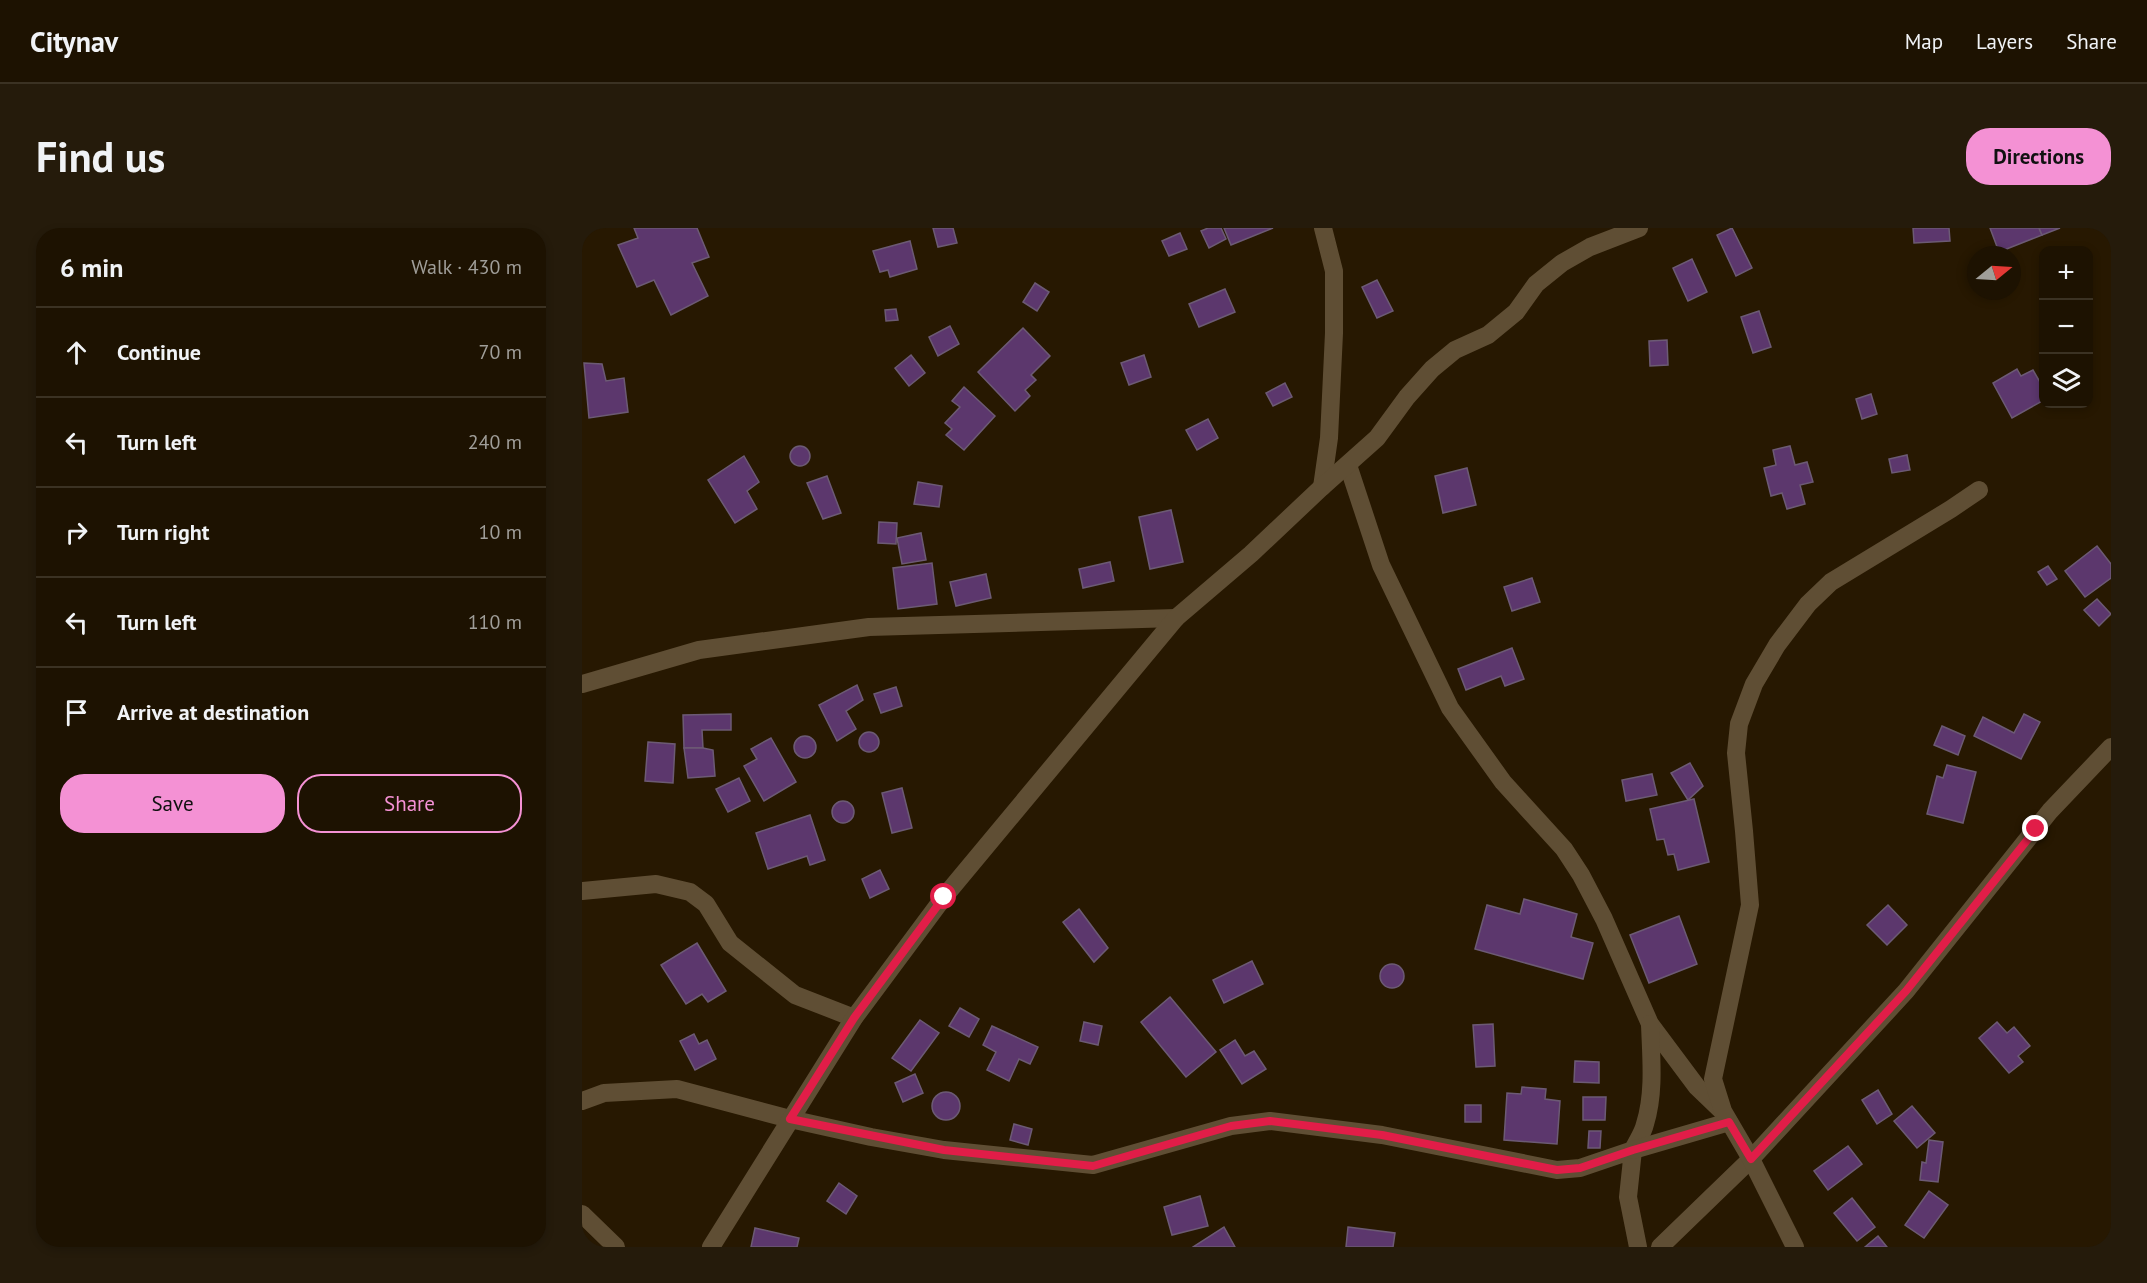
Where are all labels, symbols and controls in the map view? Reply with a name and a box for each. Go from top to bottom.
text: Citynav [30,23,118,60]
text: Map [1905,28,1943,55]
text: Layers [1976,28,2033,55]
text: Share [2066,28,2117,55]
button: Directions [1966,128,2111,185]
text: Find us [36,129,165,184]
north arrow [1967,246,2021,300]
map controls [2039,246,2093,408]
button: + [2039,246,2093,300]
text: 6 min [60,251,123,284]
text: Walk · 430 m [411,254,522,280]
button: − [2039,300,2093,354]
icon: ahead [60,336,93,369]
text: Continue [117,338,201,366]
text: 70 m [479,339,522,365]
button: layers [2039,354,2093,408]
icon: left [60,426,93,459]
text: Turn left [117,428,197,456]
text: 240 m [468,429,522,455]
icon: right [60,516,93,549]
text: Turn right [117,518,209,546]
text: 10 m [479,519,522,545]
icon: left [60,606,93,639]
text: Turn left [117,608,197,636]
text: 110 m [468,609,522,635]
icon: arrive [60,696,93,729]
text: Arrive at destination [117,698,309,726]
button: Save [60,774,285,833]
button: Share [297,774,522,833]
route end [2022,815,2048,841]
route start [930,883,956,909]

